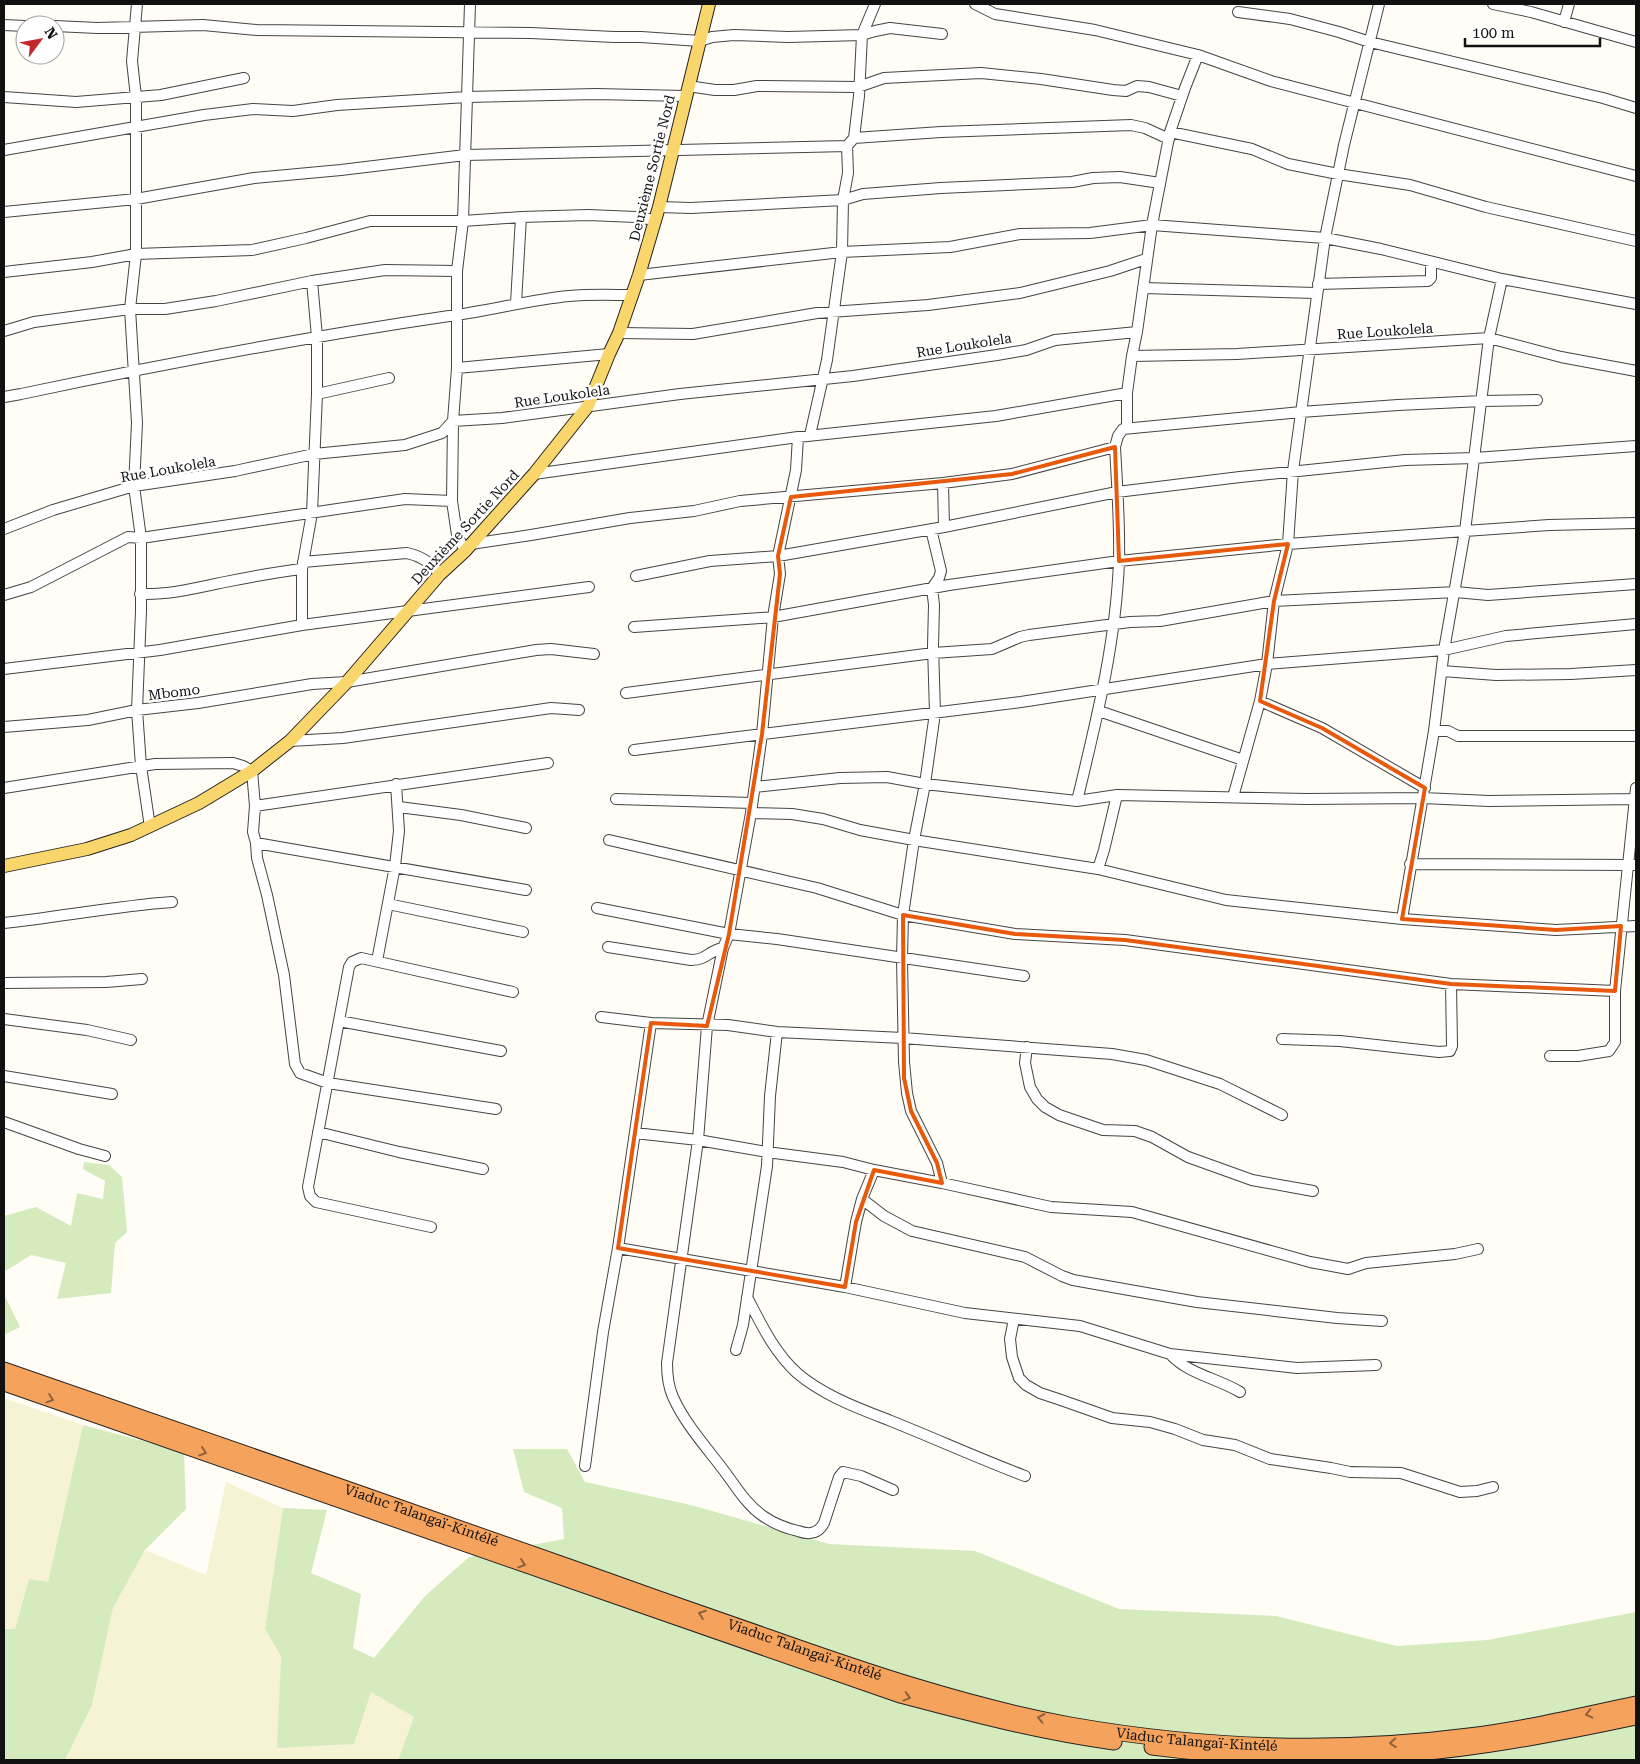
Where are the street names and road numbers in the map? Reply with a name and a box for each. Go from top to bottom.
street label: Deuxième Sortie Nord [626,93,678,243]
street label: Rue Loukolela [1336,320,1434,342]
street label: Rue Loukolela [915,330,1013,360]
street label: Rue Loukolela [513,381,611,411]
street label: Rue Loukolela [119,453,217,485]
street label: Deuxième Sortie Nord [408,467,522,587]
street label: Mbomo [147,681,201,703]
street label: Viaduc Talangaï-Kintélé [342,1481,501,1550]
street label: Viaduc Talangaï-Kintélé [725,1616,884,1683]
street label: Viaduc Talangaï-Kintélé [1115,1724,1278,1754]

